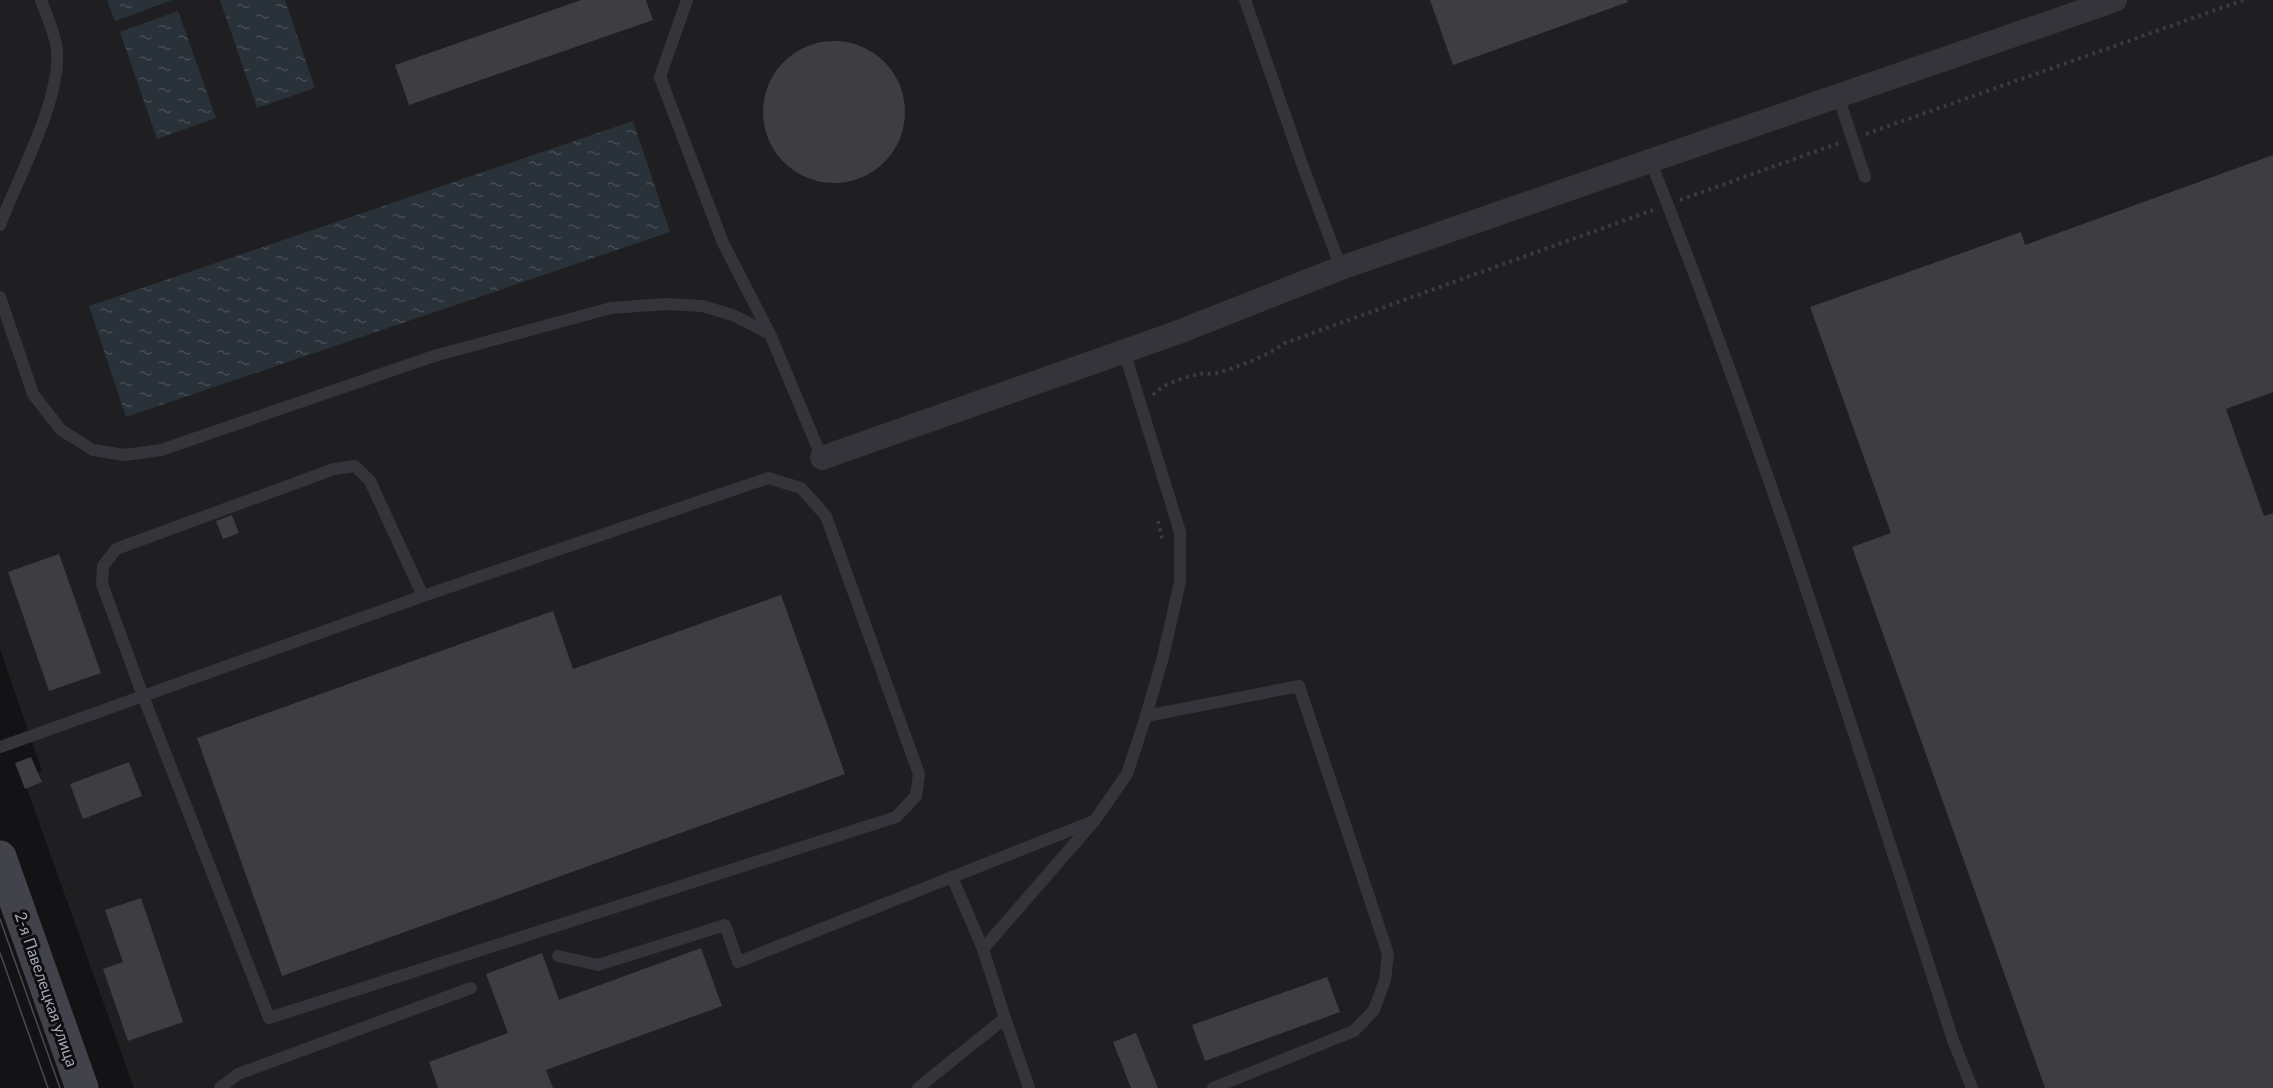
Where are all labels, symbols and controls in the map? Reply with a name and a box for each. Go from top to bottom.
street label: 2-я Павелецкая улица [12,909,82,1069]

